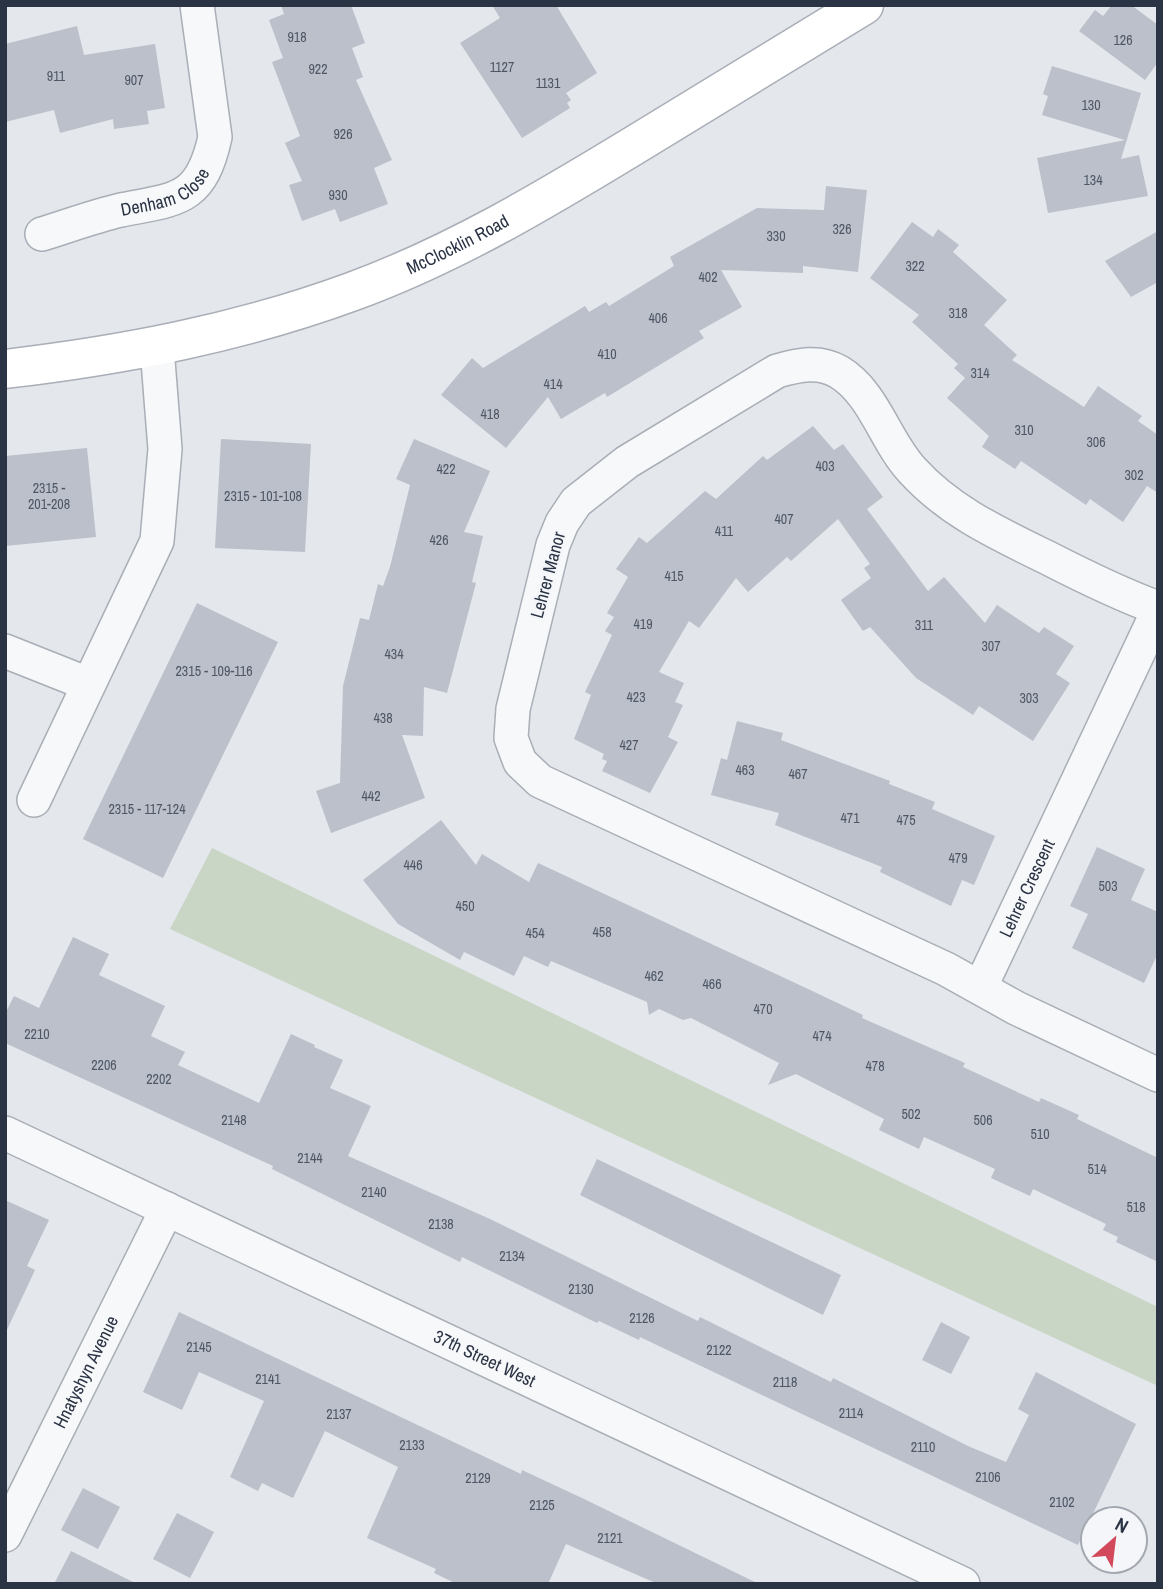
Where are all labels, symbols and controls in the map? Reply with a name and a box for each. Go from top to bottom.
house number: 918 [287,28,307,46]
house number: 126 [1113,31,1133,49]
house number: 1127 [490,58,514,76]
house number: 922 [308,60,328,78]
house number: 911 [47,67,66,85]
house number: 907 [124,71,144,89]
house number: 1131 [536,74,561,92]
house number: 130 [1081,96,1101,114]
house number: 926 [333,125,353,143]
street label: Denham Close [118,163,215,222]
house number: 134 [1083,171,1103,189]
house number: 930 [328,186,348,204]
street label: McClocklin Road [402,208,513,280]
house number: 326 [832,220,852,238]
house number: 330 [766,227,786,245]
house number: 322 [905,257,925,275]
house number: 402 [698,268,718,286]
house number: 318 [948,304,968,322]
house number: 406 [648,309,668,327]
house number: 410 [597,345,617,363]
house number: 314 [970,364,990,382]
house number: 414 [543,375,563,393]
house number: 418 [480,405,500,423]
house number: 310 [1014,421,1034,439]
house number: 306 [1086,433,1106,451]
house number: 403 [815,457,835,475]
house number: 422 [436,460,456,478]
house number: 302 [1124,466,1144,484]
house number: 2315 - 201-208 [28,479,70,513]
house number: 2315 - 101-108 [224,487,302,505]
house number: 407 [774,510,794,528]
house number: 411 [715,522,734,540]
street label: Lehrer Manor [524,529,571,621]
house number: 426 [429,531,449,549]
house number: 415 [664,567,684,585]
house number: 419 [633,615,653,633]
house number: 311 [915,616,934,634]
house number: 307 [981,637,1001,655]
house number: 434 [384,645,404,663]
house number: 2315 - 109-116 [175,662,253,680]
house number: 423 [626,688,646,706]
house number: 303 [1019,689,1039,707]
house number: 438 [373,709,393,727]
house number: 427 [619,736,639,754]
house number: 463 [735,761,755,779]
house number: 467 [788,765,808,783]
house number: 442 [361,787,381,805]
house number: 2315 - 117-124 [108,800,186,818]
house number: 471 [840,809,860,827]
house number: 475 [896,811,916,829]
street label: Lehrer Crescent [993,835,1061,941]
house number: 479 [948,849,968,867]
house number: 446 [403,856,423,874]
house number: 503 [1098,877,1118,895]
house number: 450 [455,897,475,915]
house number: 458 [592,923,612,941]
house number: 454 [525,924,545,942]
house number: 462 [644,967,664,985]
house number: 466 [702,975,722,993]
house number: 470 [753,1000,773,1018]
house number: 2210 [24,1025,50,1043]
house number: 474 [812,1027,832,1045]
house number: 2206 [91,1056,117,1074]
house number: 478 [865,1057,885,1075]
house number: 2202 [146,1070,172,1088]
house number: 502 [901,1105,921,1123]
house number: 2148 [221,1111,247,1129]
house number: 506 [973,1111,993,1129]
house number: 510 [1030,1125,1050,1143]
house number: 2144 [297,1149,323,1167]
house number: 514 [1087,1160,1107,1178]
house number: 2140 [361,1183,387,1201]
house number: 518 [1126,1198,1146,1216]
house number: 2138 [428,1215,454,1233]
house number: 2134 [499,1247,525,1265]
house number: 2130 [568,1280,594,1298]
house number: 2126 [629,1309,655,1327]
street label: Hnatyshyn Avenue [47,1311,124,1432]
street label: 37th Street West [430,1324,540,1393]
house number: 2145 [186,1338,212,1356]
house number: 2122 [706,1341,732,1359]
house number: 2141 [255,1370,281,1388]
house number: 2118 [773,1373,797,1391]
house number: 2114 [839,1404,864,1422]
house number: 2137 [326,1405,352,1423]
house number: 2133 [399,1436,425,1454]
house number: 2110 [911,1438,935,1456]
house number: 2106 [975,1468,1001,1486]
house number: 2129 [465,1469,491,1487]
house number: 2102 [1049,1493,1075,1511]
house number: 2125 [529,1496,555,1514]
north arrow [1079,1505,1149,1575]
text: N [1111,1511,1133,1539]
house number: 2121 [597,1529,623,1547]

